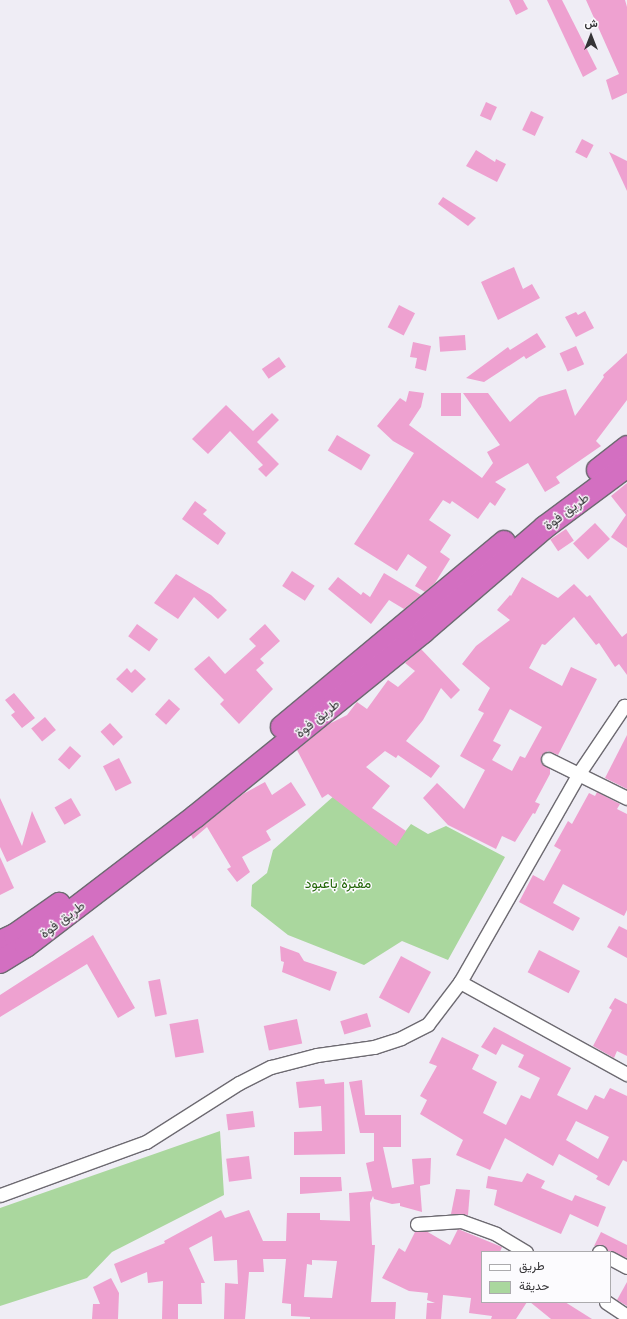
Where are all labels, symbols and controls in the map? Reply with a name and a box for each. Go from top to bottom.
north arrow [571,16,611,56]
text: ش [584,17,598,30]
street label: طريق فوة [540,489,592,533]
street label: طريق فوة [291,695,343,741]
park label: مقبرة باعبود [305,875,371,891]
street label: طريق فوة [36,897,88,941]
legend [481,1251,611,1303]
text: طريق [519,1259,544,1273]
text: حديقة [519,1279,549,1293]

